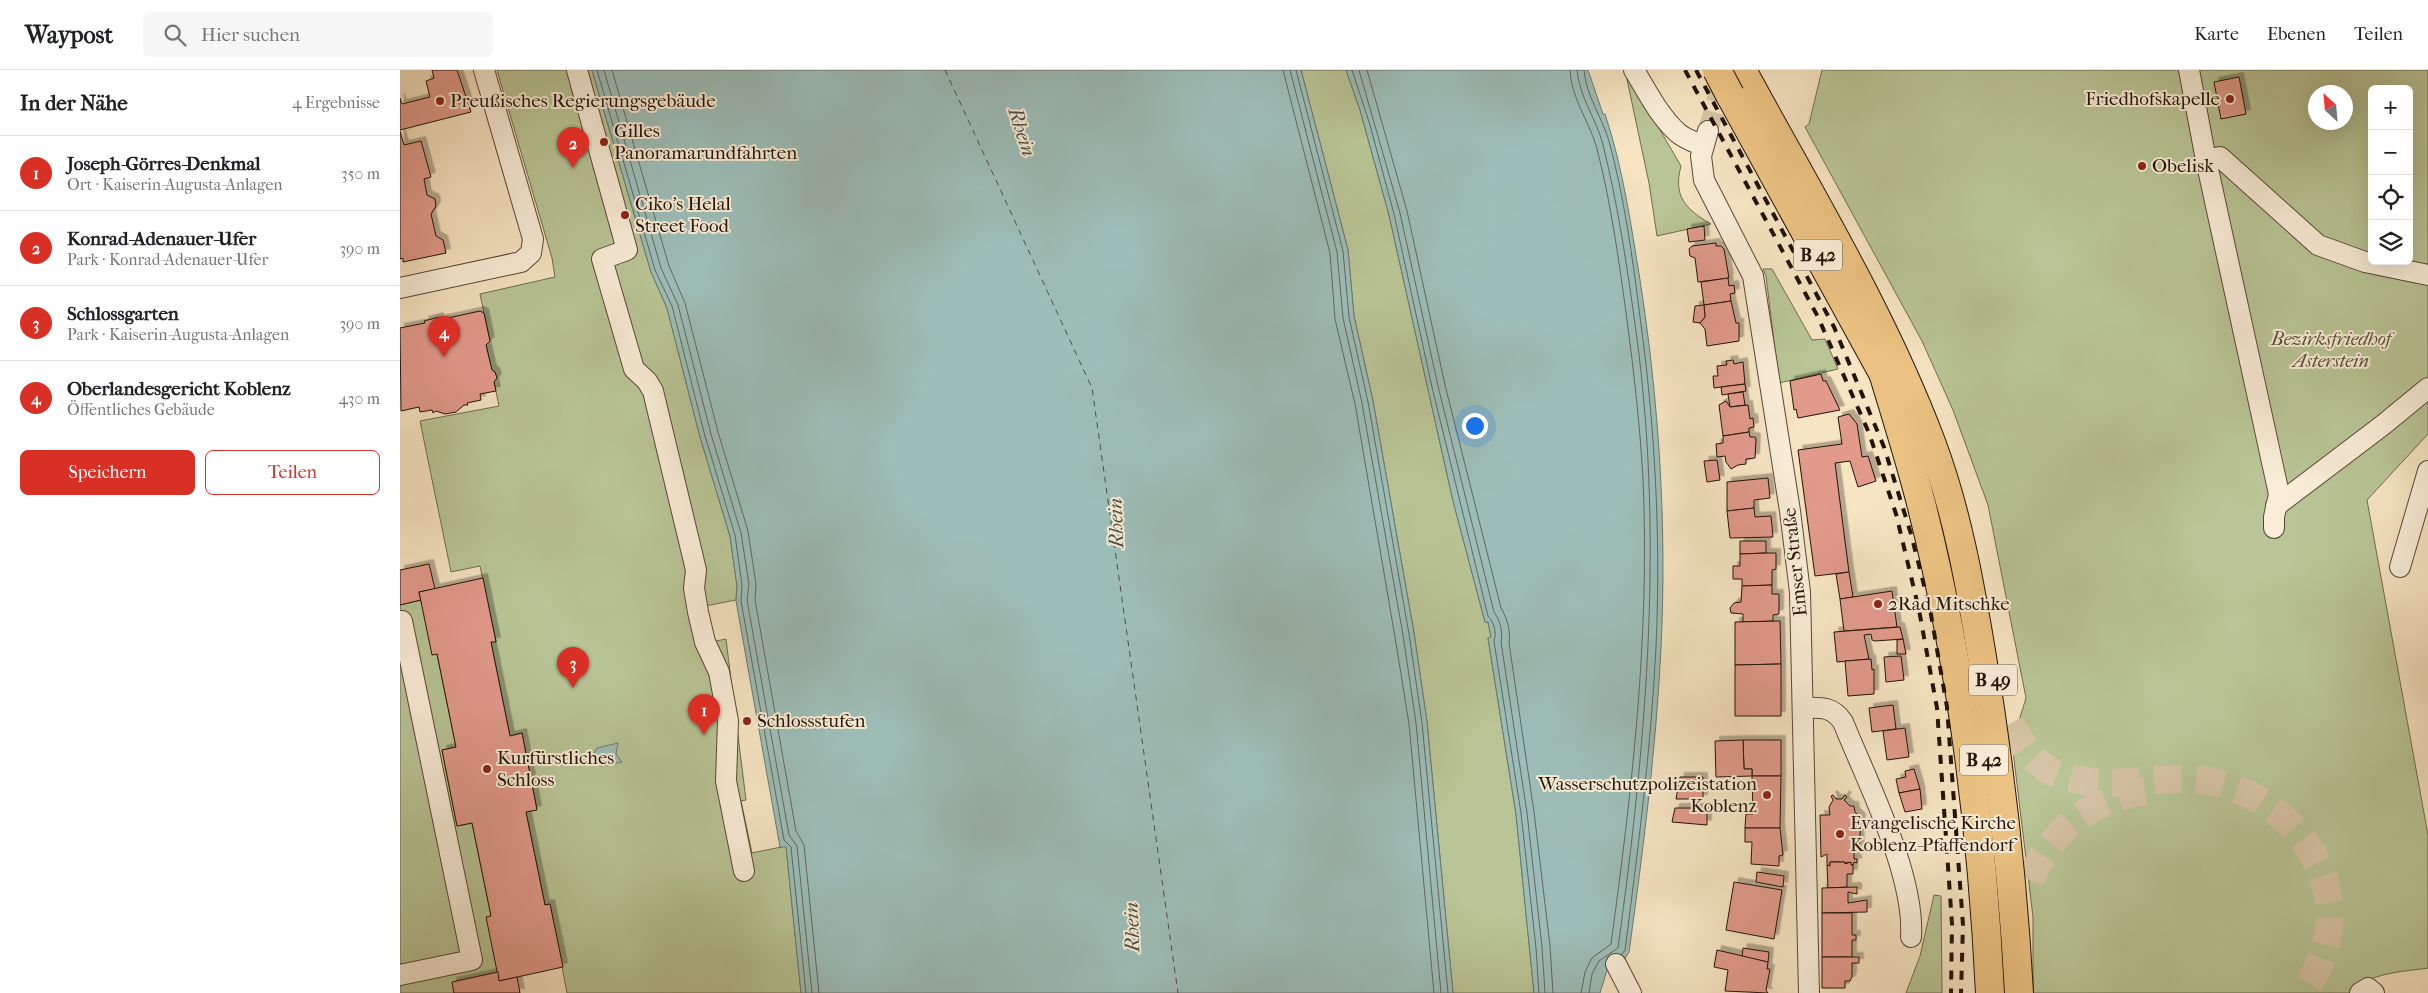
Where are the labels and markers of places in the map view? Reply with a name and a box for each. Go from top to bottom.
place label: Friedhofskapelle [2085,88,2220,110]
place label: Preußisches Regierungsgebäude [450,90,716,112]
marker: Friedhofskapelle [2224,93,2236,105]
marker: Preußisches Regierungsgebäude [434,95,446,107]
place label: Gilles Panoramarundfahrten [614,120,797,164]
pin: 2 [557,127,589,168]
marker: Gilles Panoramarundfahrten [598,136,610,148]
place label: Obelisk [2152,155,2214,177]
marker: Obelisk [2136,160,2148,172]
place label: Ciko's Helal Street Food [635,193,731,237]
marker: Ciko's Helal Street Food [619,209,631,221]
pin: 4 [428,316,460,357]
place label: 2Rad Mitschke [1888,593,2010,615]
marker: 2Rad Mitschke [1872,598,1884,610]
pin: 3 [557,647,589,688]
pin: 1 [688,694,720,735]
place label: Schlossstufen [757,710,866,732]
marker: Schlossstufen [741,715,753,727]
place label: Kurfürstliches Schloss [497,747,614,791]
marker: Kurfürstliches Schloss [481,763,493,775]
place label: Wasserschutzpolizeistation Koblenz [1537,773,1757,817]
marker: Wasserschutzpolizeistation Koblenz [1761,789,1773,801]
place label: Evangelische Kirche Koblenz-Pfaffendorf [1850,812,2018,856]
marker: Evangelische Kirche Koblenz-Pfaffendorf [1834,828,1846,840]

